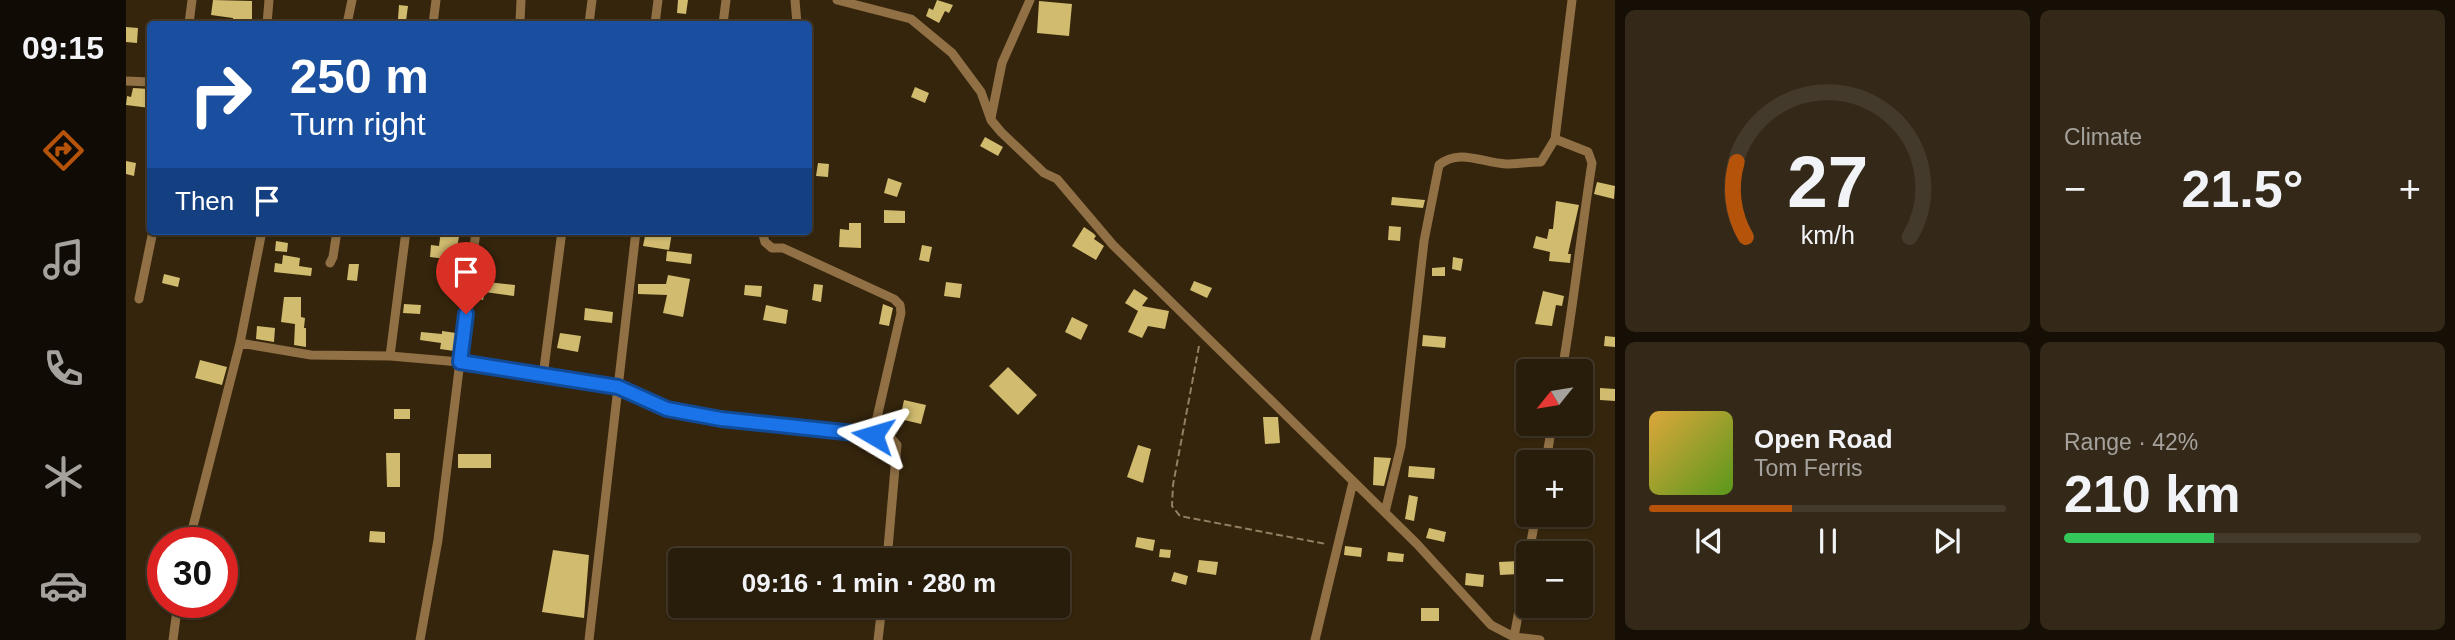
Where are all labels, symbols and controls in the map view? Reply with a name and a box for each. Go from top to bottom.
text: 09:15 [22,30,104,66]
icon: right [175,49,266,140]
text: 250 m [290,49,429,103]
text: Turn right [290,106,426,142]
text: Climate [2064,124,2142,150]
icon: directions [39,126,88,175]
text: 27 [1787,141,1868,222]
text: 21.5° [2181,160,2304,218]
text: − [2064,168,2086,210]
text: + [2399,168,2421,210]
icon: arrive [248,182,286,220]
text: Then [175,186,234,216]
text: km/h [1800,221,1855,249]
icon: music [39,235,88,284]
pin [436,242,496,314]
icon: arrive [447,253,485,291]
icon: phone [39,344,88,393]
north arrow [1516,359,1592,436]
map controls [1516,359,1593,618]
position arrow [836,398,910,472]
text: Open Road [1754,424,1893,454]
text: Range · 42% [2064,429,2198,455]
button: + [1516,450,1593,527]
icon: climate [39,452,88,501]
text: Tom Ferris [1754,455,1863,481]
text: 210 km [2064,465,2240,523]
icon: previous [1690,522,1728,560]
icon: pause [1809,522,1847,560]
icon: next [1928,522,1966,560]
speed limit sign: 30 [147,527,238,618]
button: − [1516,541,1593,618]
icon: car [39,561,88,610]
text: 09:16 · 1 min · 280 m [742,568,996,598]

